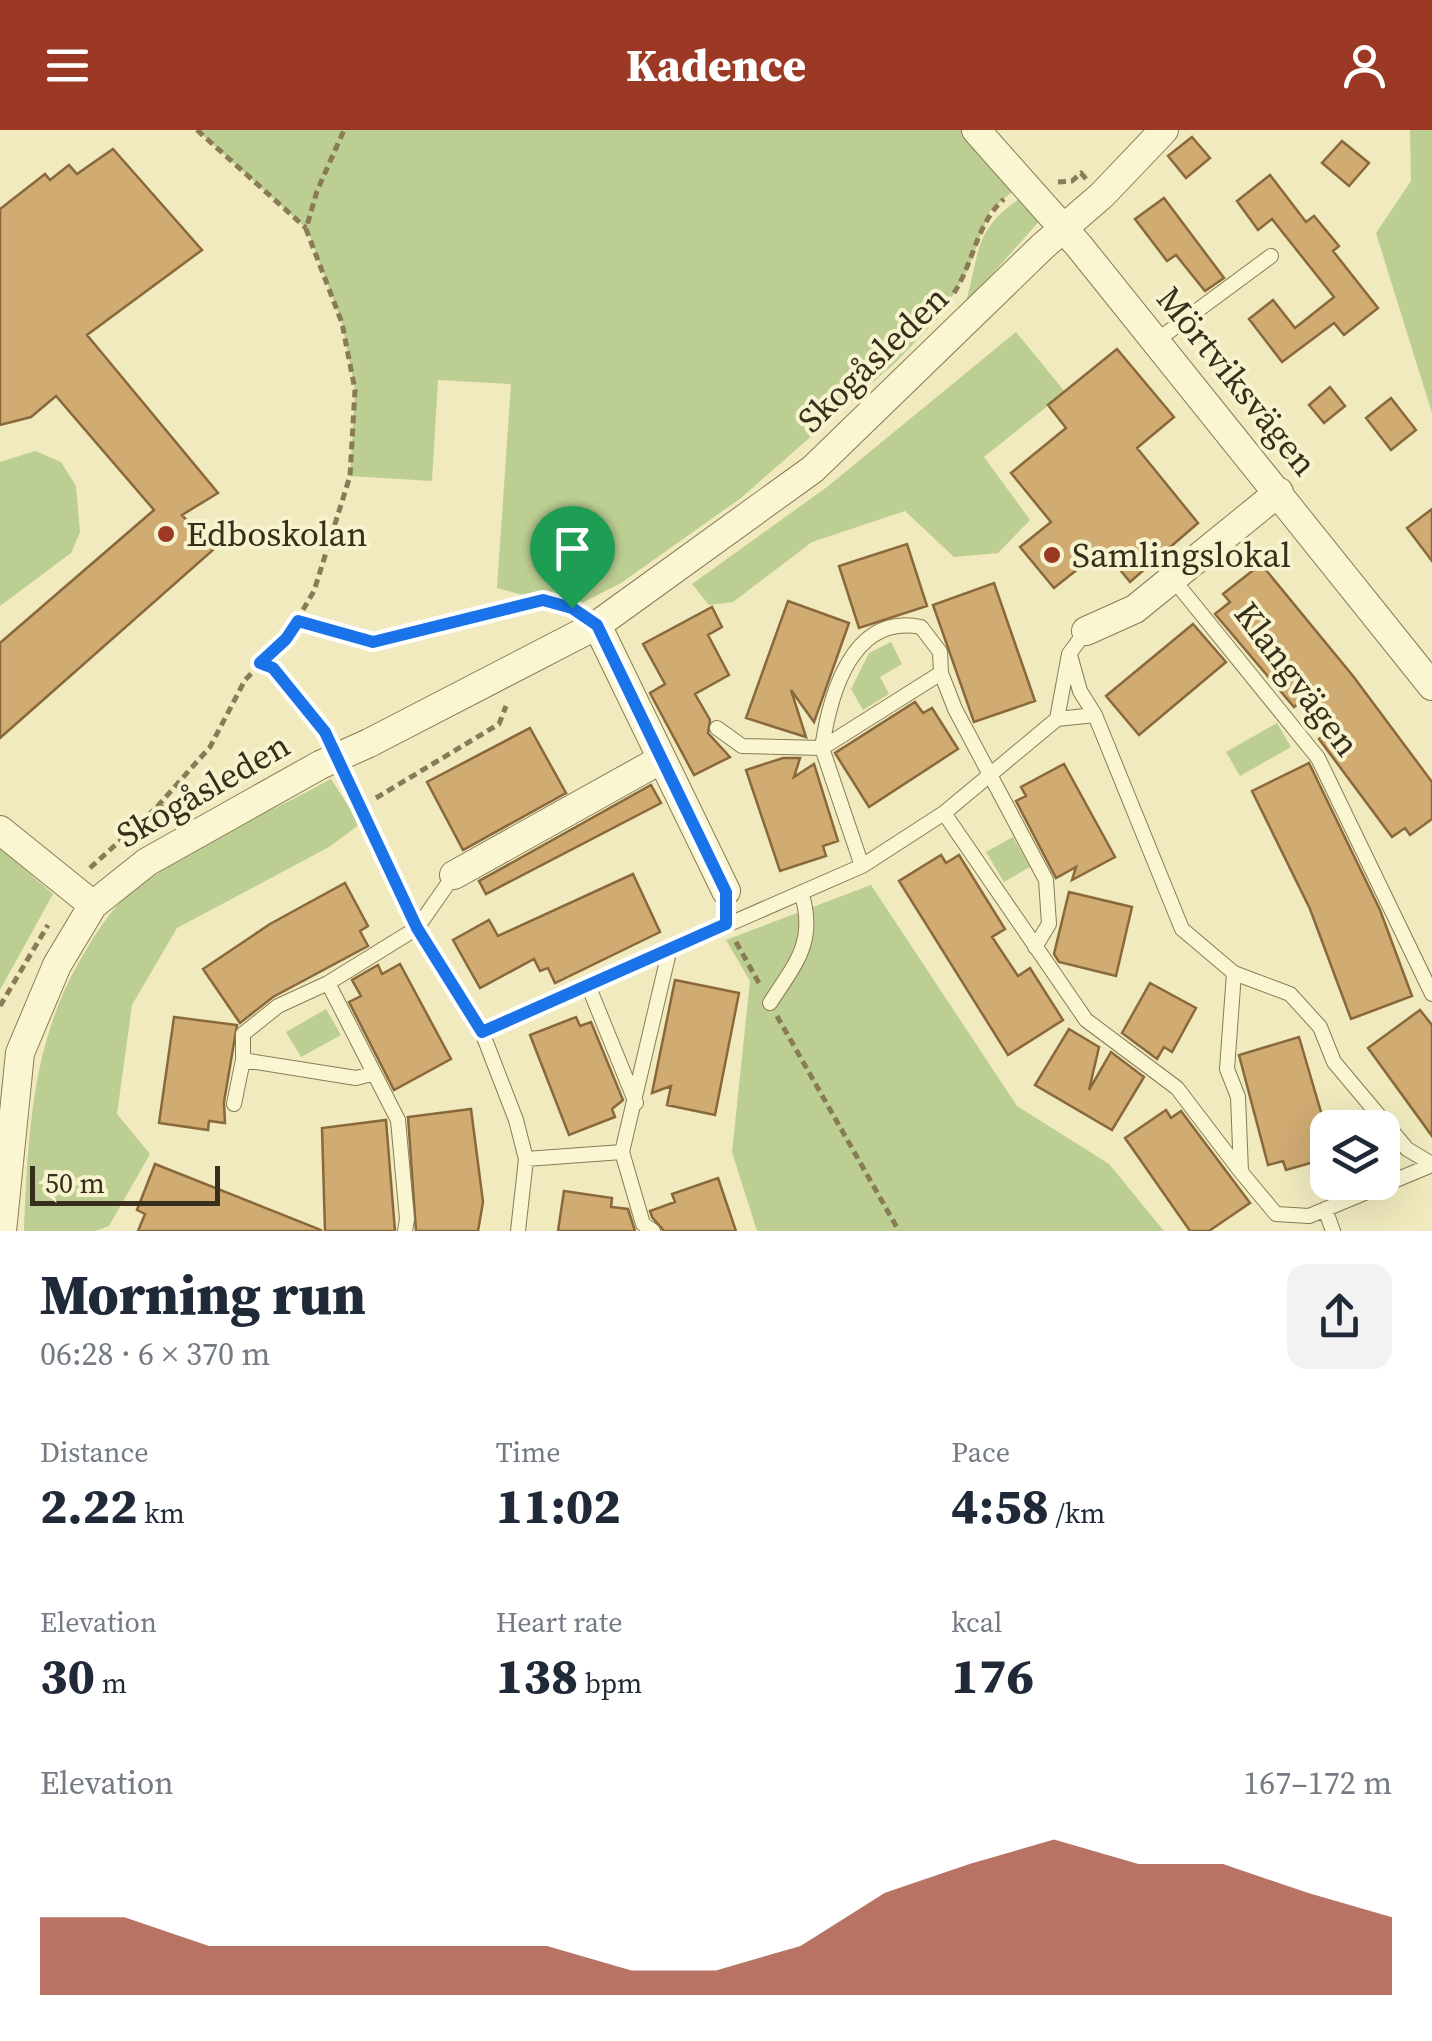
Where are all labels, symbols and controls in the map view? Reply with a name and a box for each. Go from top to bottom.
text: Kadence [626,34,806,96]
icon: menu [40,38,95,93]
icon: person [1337,38,1392,93]
street label: Skogåsleden [787,275,959,443]
street label: Mörtviksvägen [1146,276,1328,486]
pin [530,506,615,609]
place label: Edboskolan [186,510,367,558]
icon: arrive [545,521,600,576]
marker: Edboskolan [155,523,177,545]
place label: Samlingslokal [1072,531,1291,579]
marker: Samlingslokal [1041,544,1063,566]
street label: Klangvägen [1223,592,1371,766]
street label: Skogåsleden [108,721,298,859]
map controls [1310,1110,1400,1200]
button: layers [1310,1110,1400,1200]
scale bar [30,1161,220,1206]
text: 50 m [45,1164,105,1202]
text: Morning run [40,1257,366,1332]
button: share [1287,1264,1392,1369]
text: 06:28 · 6 × 370 m [40,1332,270,1376]
text: Distance [40,1433,149,1471]
text: Time [496,1433,560,1471]
text: Pace [951,1433,1010,1471]
text: 2.22 [40,1471,138,1540]
text: 11:02 [496,1471,621,1540]
text: 4:58 [951,1471,1049,1540]
text: km [138,1494,185,1532]
text: /km [1049,1494,1105,1532]
text: Elevation [40,1603,157,1641]
text: Heart rate [496,1603,622,1641]
text: kcal [951,1603,1002,1641]
text: 30 [40,1641,95,1710]
text: 138 [496,1641,578,1710]
text: 176 [951,1641,1034,1710]
text: m [95,1664,127,1702]
text: bpm [578,1664,642,1702]
text: Elevation [40,1761,174,1805]
text: 167–172 m [1243,1761,1392,1805]

